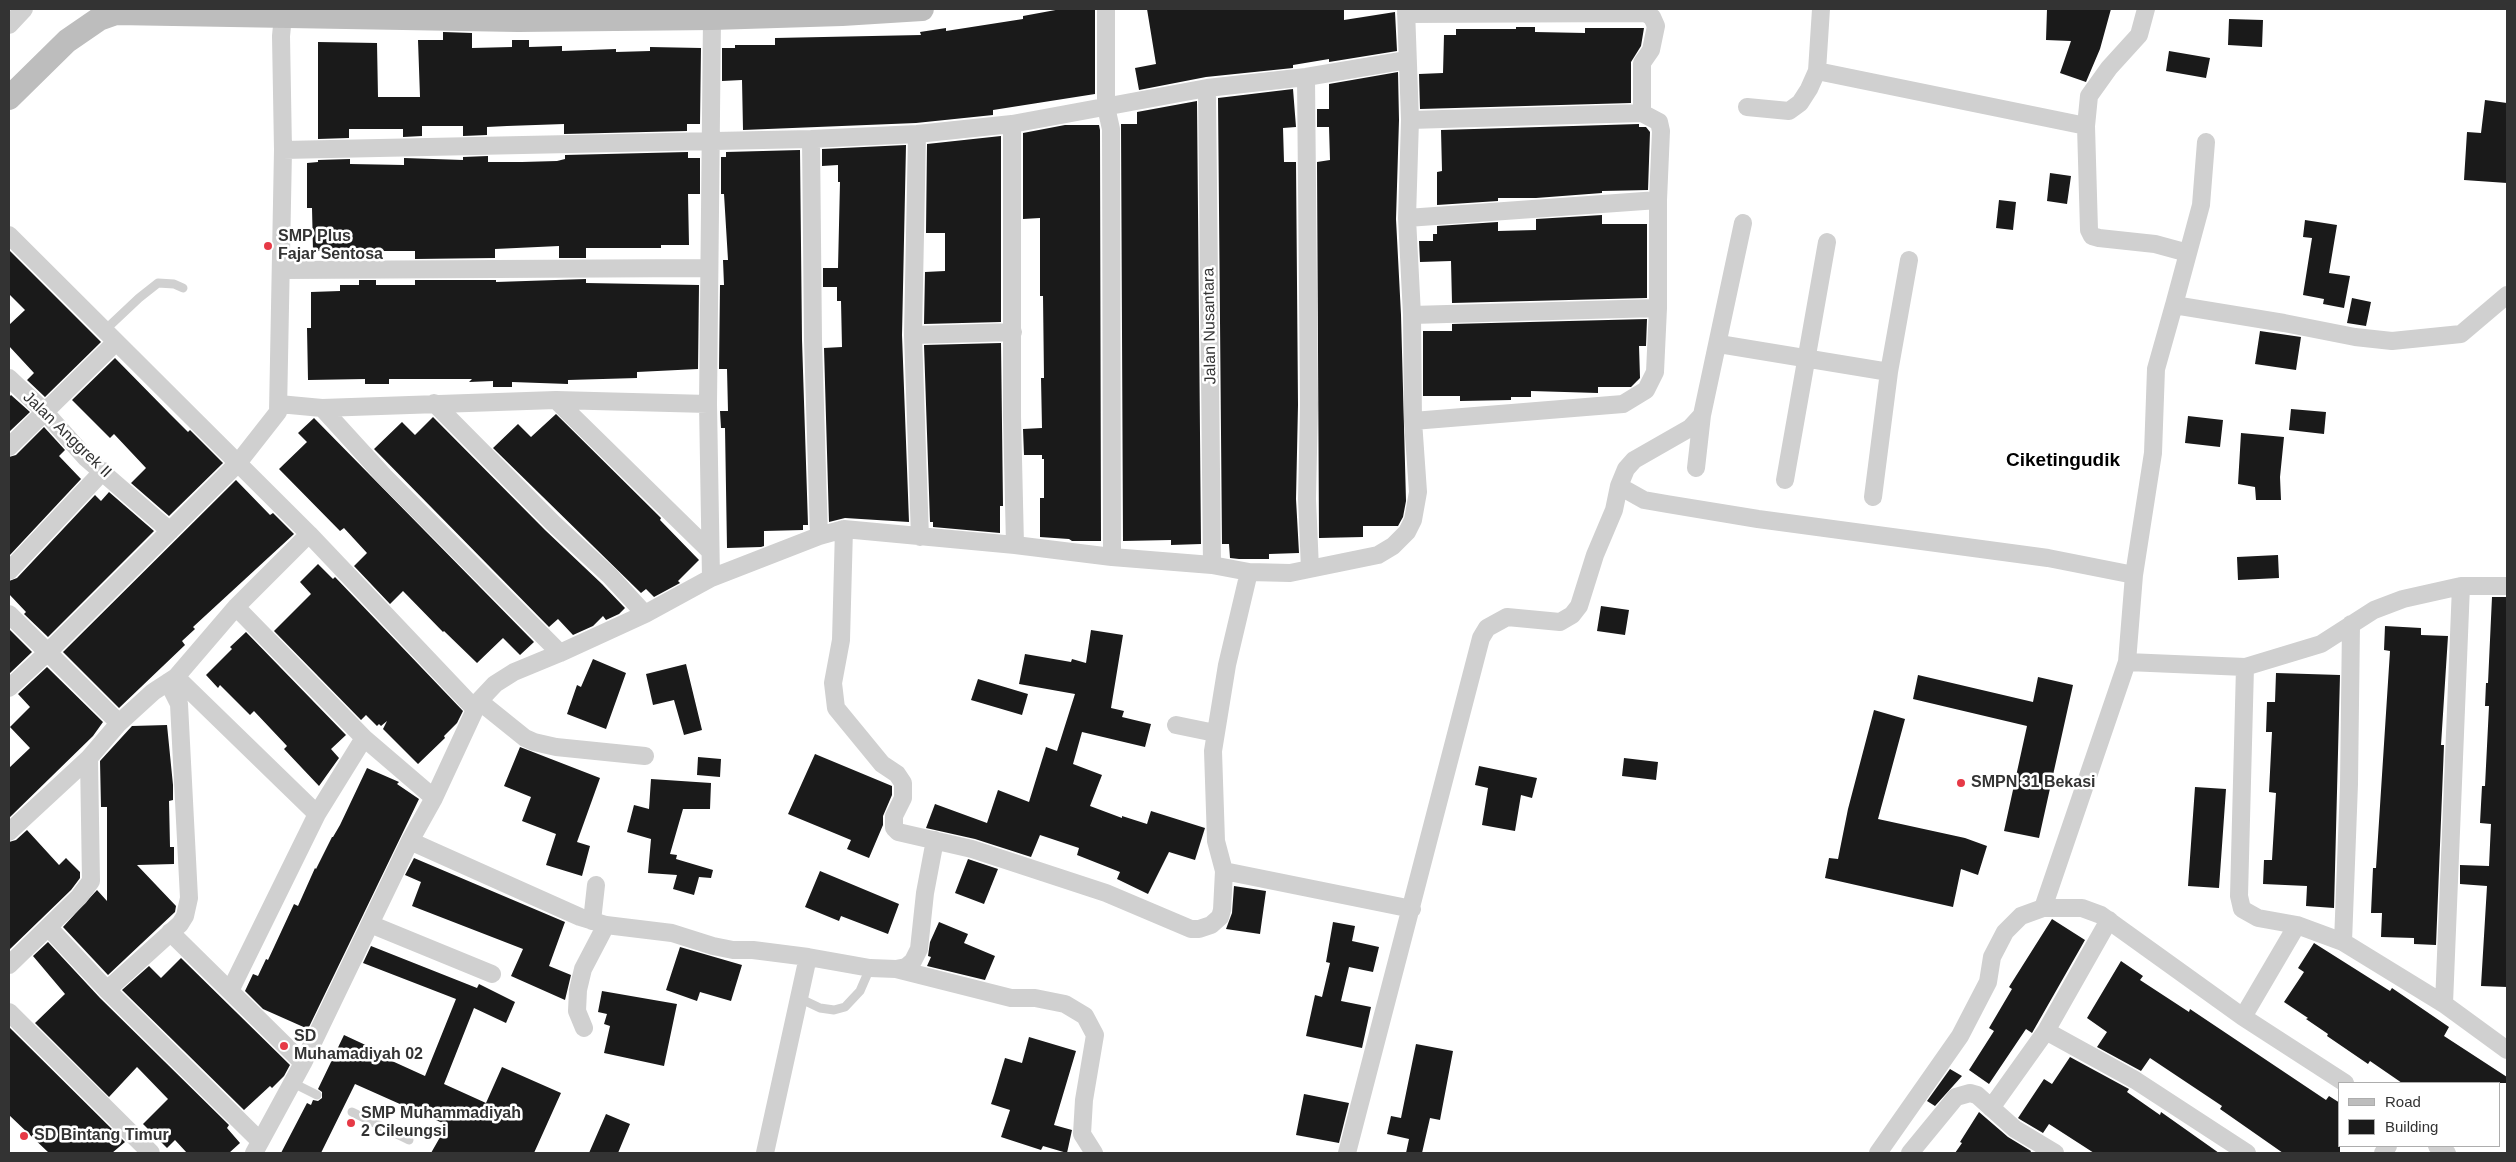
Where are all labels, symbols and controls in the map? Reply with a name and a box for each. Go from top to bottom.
place label: SMP Plus Fajar Sentosa [278,227,383,265]
marker: SMP Plus Fajar Sentosa [262,240,274,252]
street label: Jalan Nusantara [1199,268,1221,384]
street label: Jalan Anggrek II [19,388,115,482]
district label: Ciketingudik [2006,450,2120,472]
place label: SMPN 31 Bekasi [1971,773,2096,793]
marker: SMPN 31 Bekasi [1955,777,1967,789]
place label: SD Muhamadiyah 02 [294,1027,423,1065]
marker: SD Muhamadiyah 02 [278,1040,290,1052]
legend [2338,1082,2501,1147]
text: Road [2385,1093,2421,1110]
place label: SMP Muhammadiyah 2 Cileungsi [361,1104,521,1142]
marker: SMP Muhammadiyah 2 Cileungsi [345,1117,357,1129]
text: Building [2385,1118,2438,1135]
place label: SD Bintang Timur [34,1126,169,1146]
marker: SD Bintang Timur [18,1130,30,1142]

